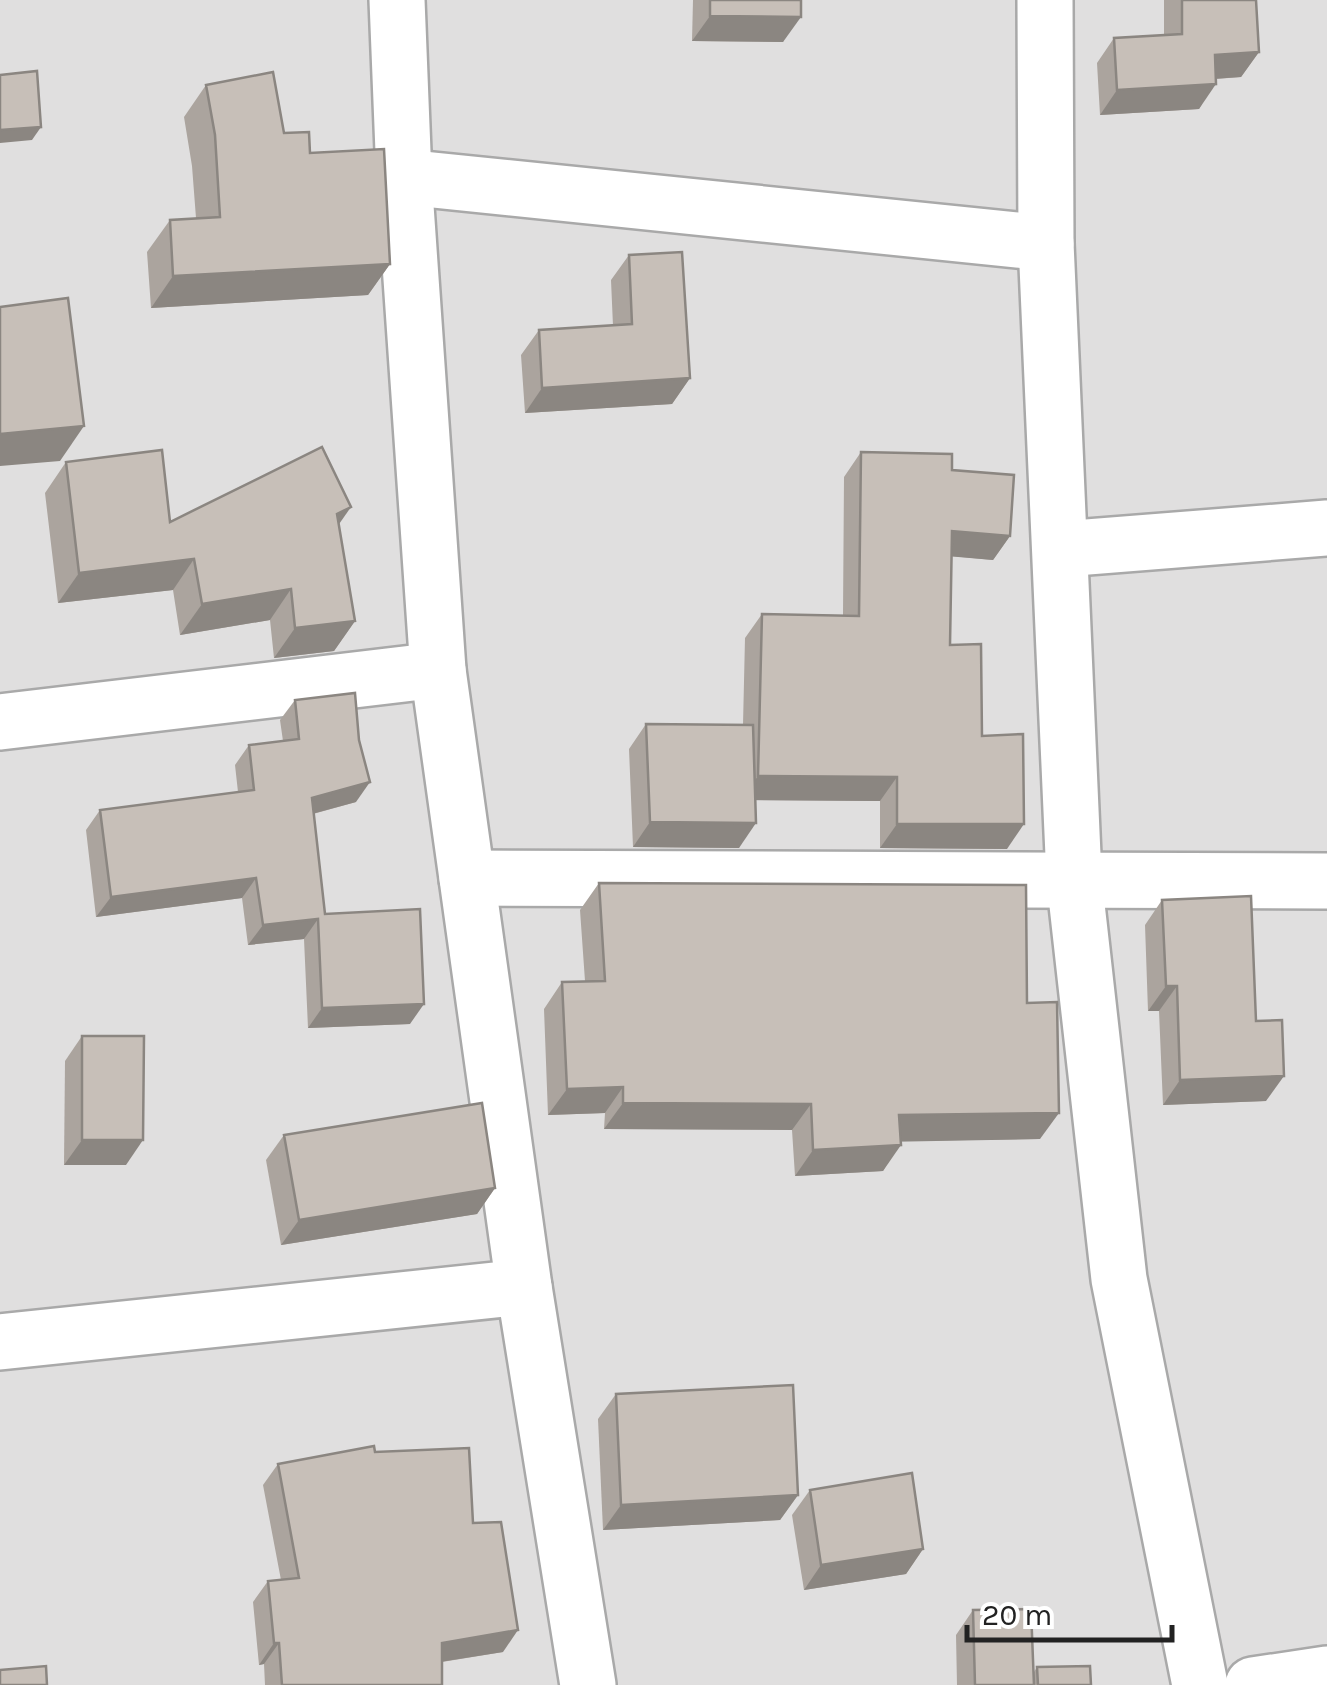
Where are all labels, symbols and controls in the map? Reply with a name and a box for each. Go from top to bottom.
scale bar [967,1580,1172,1642]
text: 20 m [982,1597,1052,1633]

